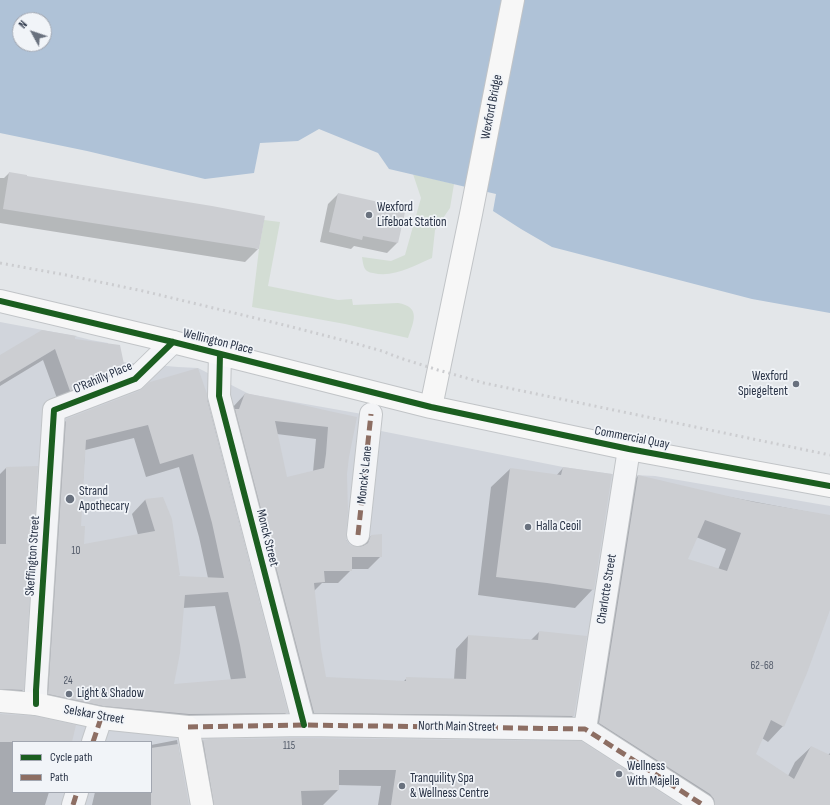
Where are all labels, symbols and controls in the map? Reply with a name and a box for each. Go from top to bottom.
north arrow [12,12,52,52]
text: N [16,18,30,31]
street label: Wexford Bridge [478,73,506,141]
place label: Wexford Lifeboat Station [377,200,447,231]
marker: Wexford Lifeboat Station [364,210,374,220]
street label: Wellington Place [181,326,255,358]
street label: O'Rahilly Place [71,359,135,397]
place label: Wexford Spiegeltent [738,369,788,400]
marker: Wexford Spiegeltent [791,379,801,389]
street label: Commercial Quay [593,423,671,453]
street label: Monck's Lane [354,445,376,505]
place label: Strand Apothecary [79,484,129,515]
marker: Strand Apothecary [64,493,76,505]
street label: Monck Street [252,508,282,568]
street label: Skeffington Street [22,515,44,597]
place label: Halla Ceoil [536,519,581,535]
marker: Halla Ceoil [523,522,533,532]
house number: 10 [72,544,80,558]
street label: Charlotte Street [594,553,620,625]
house number: 62-68 [750,659,774,673]
house number: 24 [63,674,73,688]
place label: Light & Shadow [77,686,144,702]
marker: Light & Shadow [64,689,74,699]
street label: Selskar Street [63,702,125,728]
street label: North Main Street [418,719,496,735]
house number: 115 [283,739,295,753]
legend [12,741,152,793]
text: Cycle path [50,750,92,765]
place label: Wellness With Majella [627,759,680,790]
marker: Wellness With Majella [614,769,624,779]
text: Path [50,770,68,785]
place label: Tranquility Spa & Wellness Centre [410,771,489,802]
marker: Tranquility Spa & Wellness Centre [397,781,407,791]

